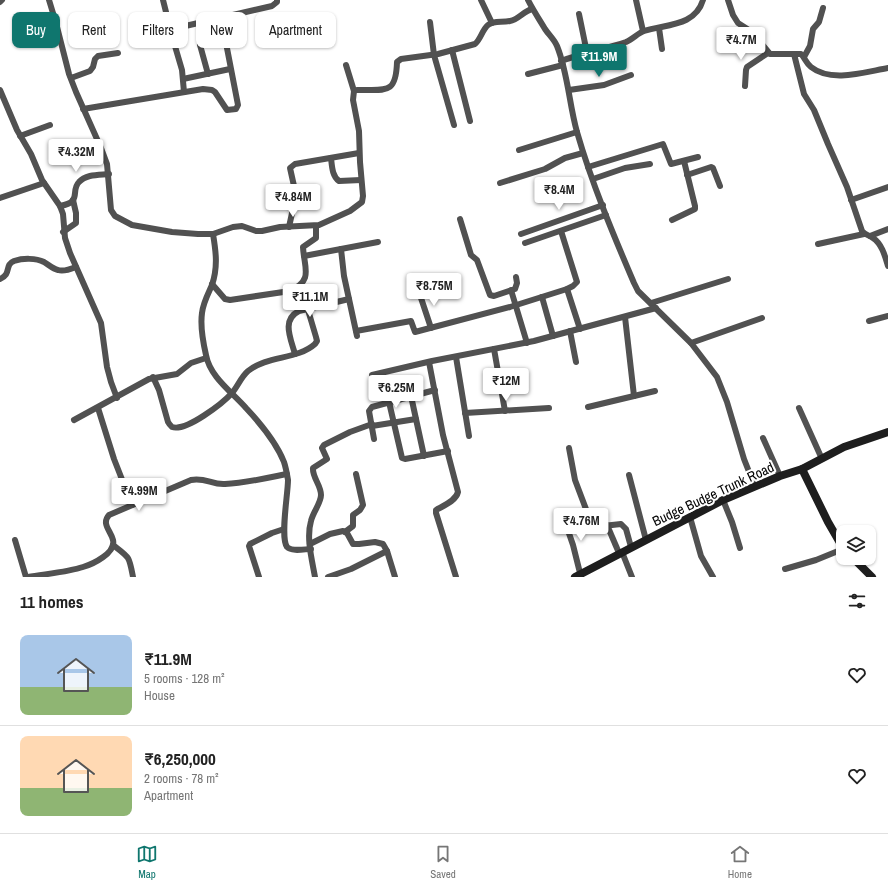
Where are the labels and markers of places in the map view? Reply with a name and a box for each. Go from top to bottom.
pin: ₹4.7M [713,27,769,61]
pin: ₹11.9M [566,44,632,78]
pin: ₹4.32M [43,139,109,173]
pin: ₹8.4M [531,177,587,211]
pin: ₹4.84M [260,184,326,218]
pin: ₹8.75M [401,273,467,307]
pin: ₹11.1M [277,284,343,318]
pin: ₹12M [482,368,530,402]
pin: ₹6.25M [363,375,429,409]
pin: ₹4.99M [106,478,172,512]
pin: ₹4.76M [548,508,614,542]

